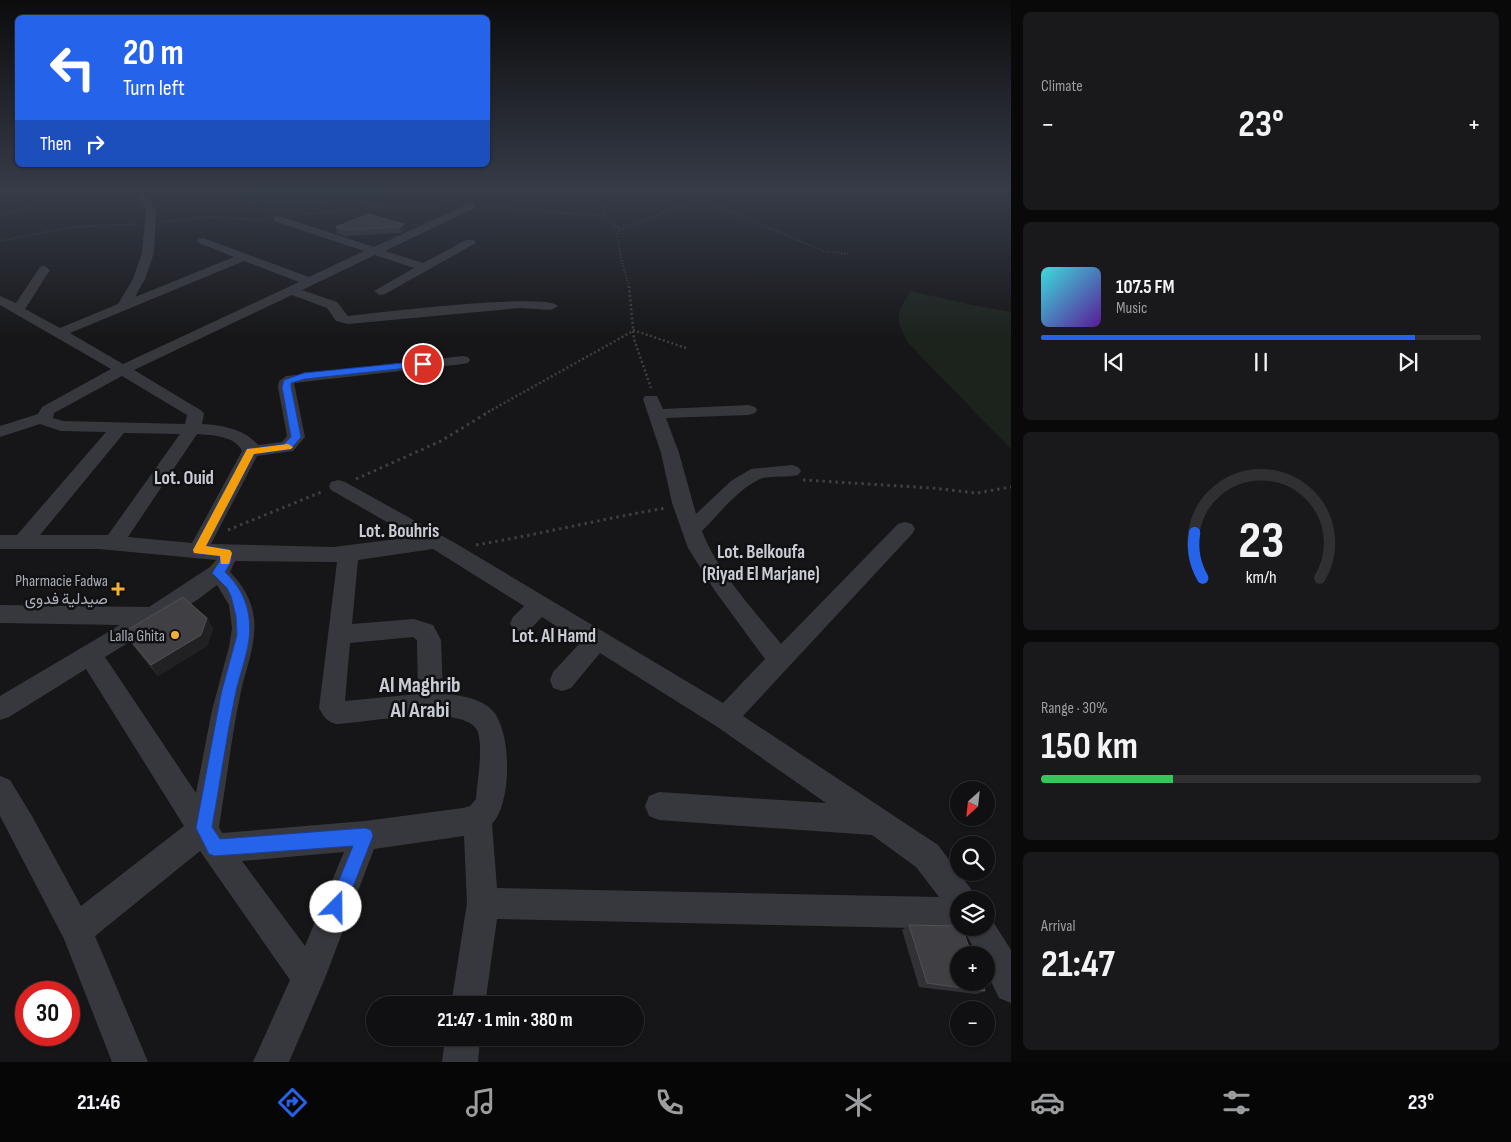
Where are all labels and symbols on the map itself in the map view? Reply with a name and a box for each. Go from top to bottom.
pin [402,343,444,385]
district label: Lot. Ouid [154,467,214,490]
district label: Lot. Bouhris [359,520,439,543]
district label: Lot. Belkoufa (Riyad El Marjane) [702,541,820,586]
place label: Pharmacie Fadwa صيدلية فدوى [15,572,108,609]
marker: Pharmacie Fadwa صيدلية فدوى [112,583,124,595]
district label: Lot. Al Hamd [512,625,596,648]
place label: Lalla Ghita [109,627,165,646]
marker: Lalla Ghita [169,629,181,641]
district label: Al Maghrib Al Arabi [378,672,461,724]
north arrow [950,781,995,826]
position arrow [309,880,361,932]
speed limit sign: 30 [15,981,80,1046]

